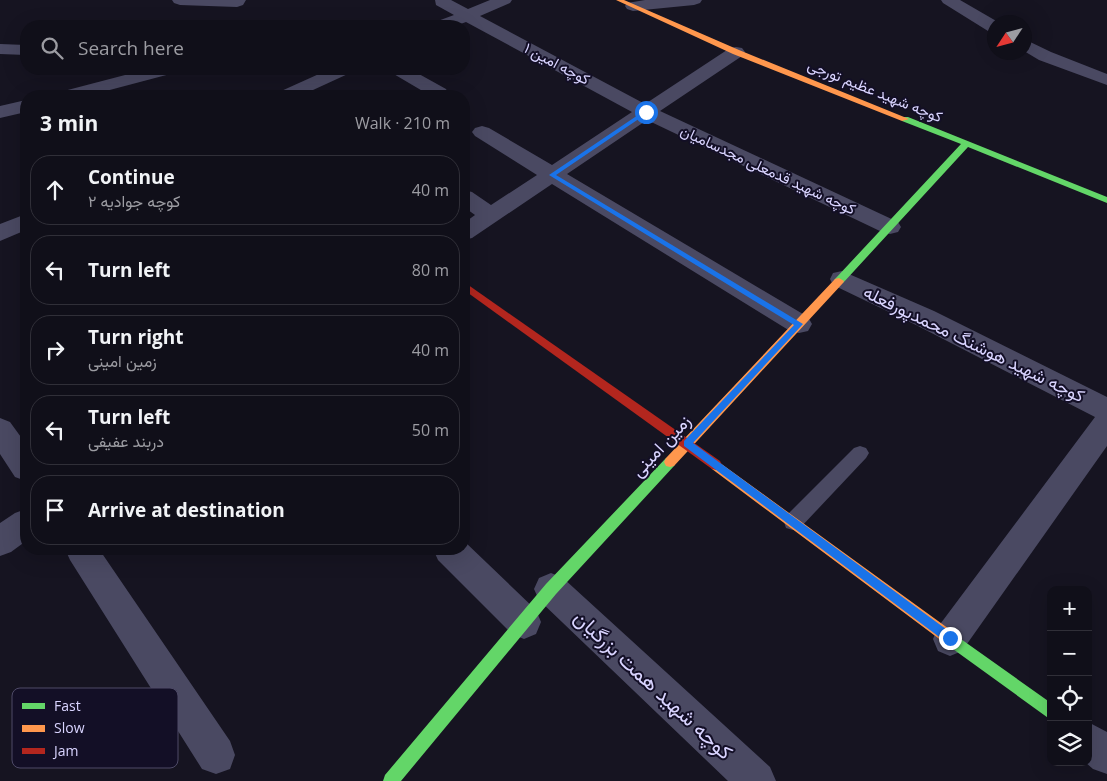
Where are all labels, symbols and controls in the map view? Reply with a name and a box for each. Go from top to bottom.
north arrow [987,15,1032,60]
search box [20,20,470,75]
icon: search [38,34,66,62]
text: Search here [78,35,184,61]
street label: کوچه امین ۱ [521,37,594,90]
street label: کوچه شهید عظیم تورجی [805,54,946,127]
route start [635,101,658,124]
text: 3 min [40,109,98,137]
text: Walk · 210 m [355,112,450,134]
street label: کوچه شهید قدمعلی مجدسامیان [677,120,859,220]
text: Continue [88,164,175,190]
icon: ahead [41,176,69,204]
text: 40 m [412,179,449,201]
text: کوچه جوادیه ۲ [88,190,180,212]
icon: left [41,256,69,284]
text: Turn left [88,257,170,283]
text: 80 m [412,259,449,281]
street label: کوچه شهید هوشنگ محمدپورفعله [859,279,1089,408]
text: Turn right [88,324,183,350]
icon: right [41,336,69,364]
text: 40 m [412,339,449,361]
text: زمین امینی [88,350,157,372]
text: Turn left [88,404,170,430]
street label: زمین امینی [625,409,695,482]
icon: left [41,416,69,444]
text: 50 m [412,419,449,441]
text: دربند عفیفی [88,430,164,452]
icon: arrive [41,496,69,524]
text: Arrive at destination [88,497,285,523]
map controls [1047,586,1092,766]
button: + [1047,586,1092,631]
street label: کوچه شهید همت بزرگیان [567,603,739,766]
route end [939,627,962,650]
button: − [1047,631,1092,676]
button: locate [1047,676,1092,721]
legend [12,688,178,768]
text: Fast [54,696,81,715]
text: Slow [54,718,85,737]
button: layers [1047,721,1092,766]
text: Jam [52,741,79,760]

